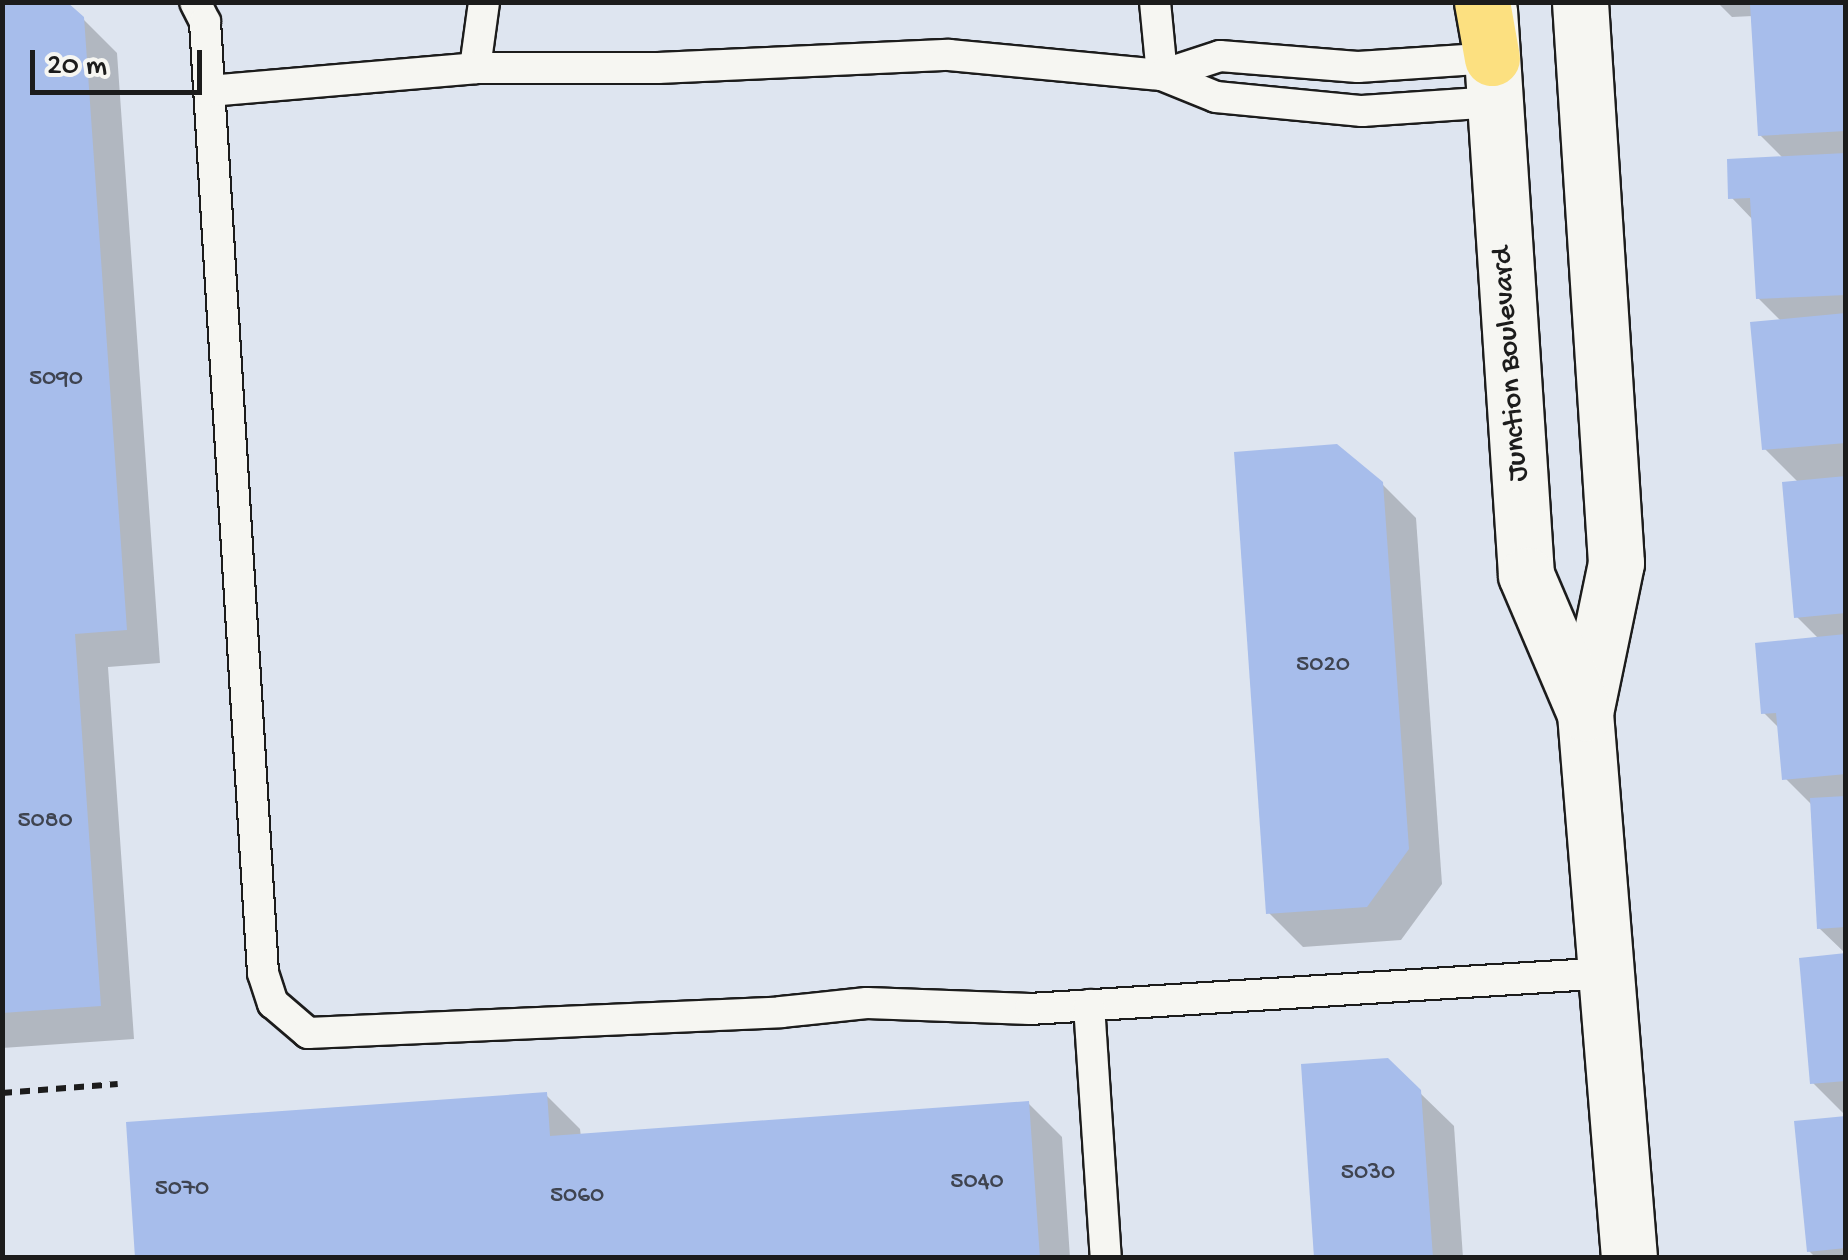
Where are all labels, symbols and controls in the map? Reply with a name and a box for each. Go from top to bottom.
scale bar [35,30,208,92]
text: 20 m [47,50,107,85]
street label: Junction Boulevard [1486,245,1538,483]
house number: 5090 [29,365,83,395]
house number: 5020 [1296,651,1350,681]
house number: 5080 [17,807,73,837]
house number: 5030 [1341,1159,1395,1189]
house number: 5040 [950,1168,1004,1198]
house number: 5070 [155,1175,209,1205]
house number: 5060 [550,1182,604,1212]

